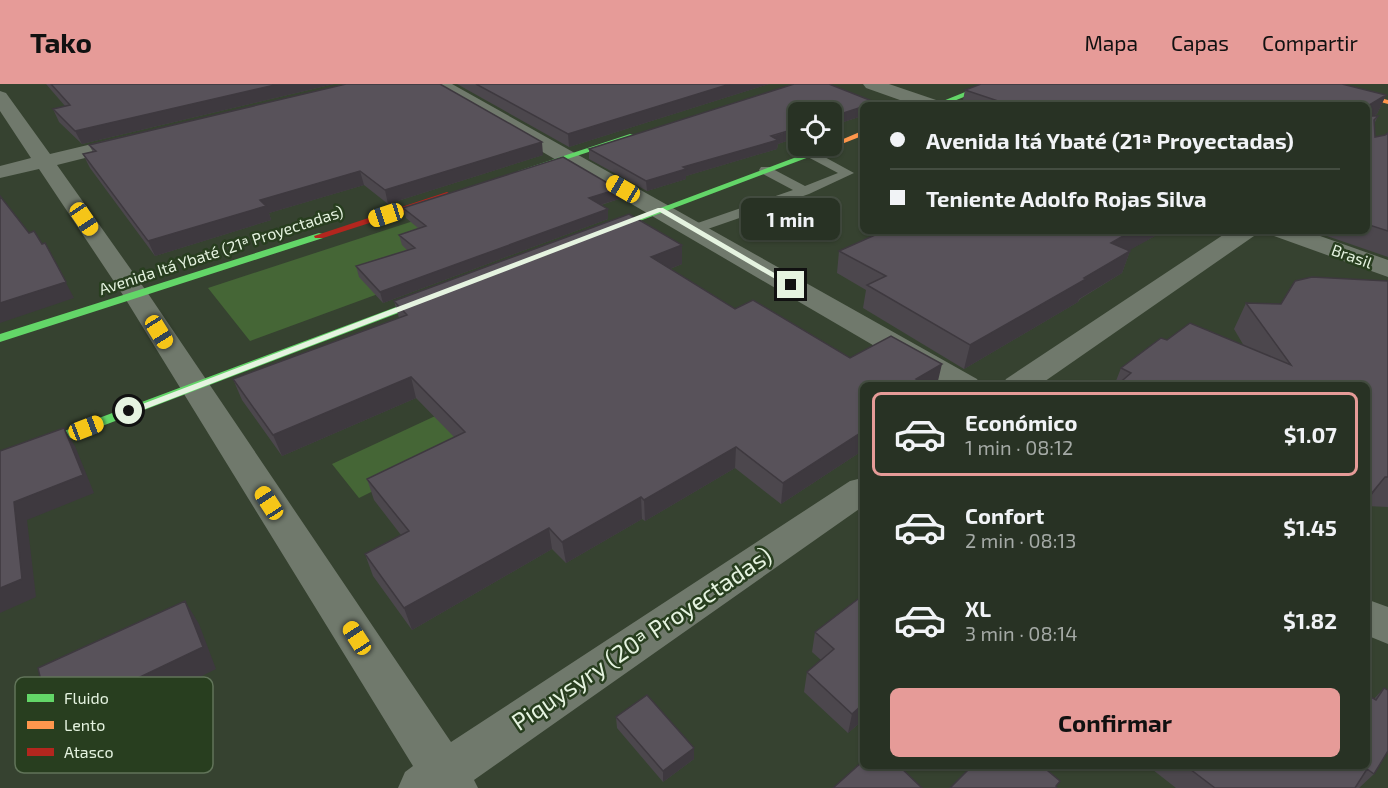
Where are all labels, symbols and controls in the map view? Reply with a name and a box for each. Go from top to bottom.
text: Tako [30,25,92,59]
text: Mapa [1084,30,1138,55]
text: Capas [1171,30,1229,55]
text: Compartir [1262,30,1358,55]
map controls [788,102,842,156]
button: locate [788,102,842,156]
text: Avenida Itá Ybaté (21ª Proyectadas) [926,127,1294,153]
car [603,172,643,206]
text: Teniente Adolfo Rojas Silva [926,185,1207,211]
callout: 1 min [742,198,840,240]
car [66,199,102,239]
street label: Avenida Itá Ybaté (21ª Proyectadas) [96,201,345,298]
car [366,201,406,229]
text: 1 min [766,207,815,231]
street label: Brasil [1329,239,1375,272]
route end [777,271,804,298]
car [142,312,176,352]
route start [115,397,142,424]
icon: car [893,407,947,461]
text: Económico [965,409,1077,435]
car [66,413,106,443]
text: $1.07 [1284,421,1337,447]
text: 1 min · 08:12 [965,435,1073,459]
car [252,483,286,523]
icon: car [893,500,947,554]
text: Confort [965,502,1044,528]
text: $1.45 [1283,514,1337,540]
text: 2 min · 08:13 [965,528,1076,552]
street label: Piquysyry (20ª Proyectadas) [506,540,777,736]
icon: car [893,593,947,647]
text: XL [965,595,991,621]
text: $1.82 [1283,607,1337,633]
car [340,618,374,658]
text: 3 min · 08:14 [965,621,1078,645]
legend [15,677,213,773]
text: Fluido [64,688,109,707]
button: Confirmar [890,688,1340,757]
text: Lento [64,715,105,734]
text: Atasco [64,742,114,761]

